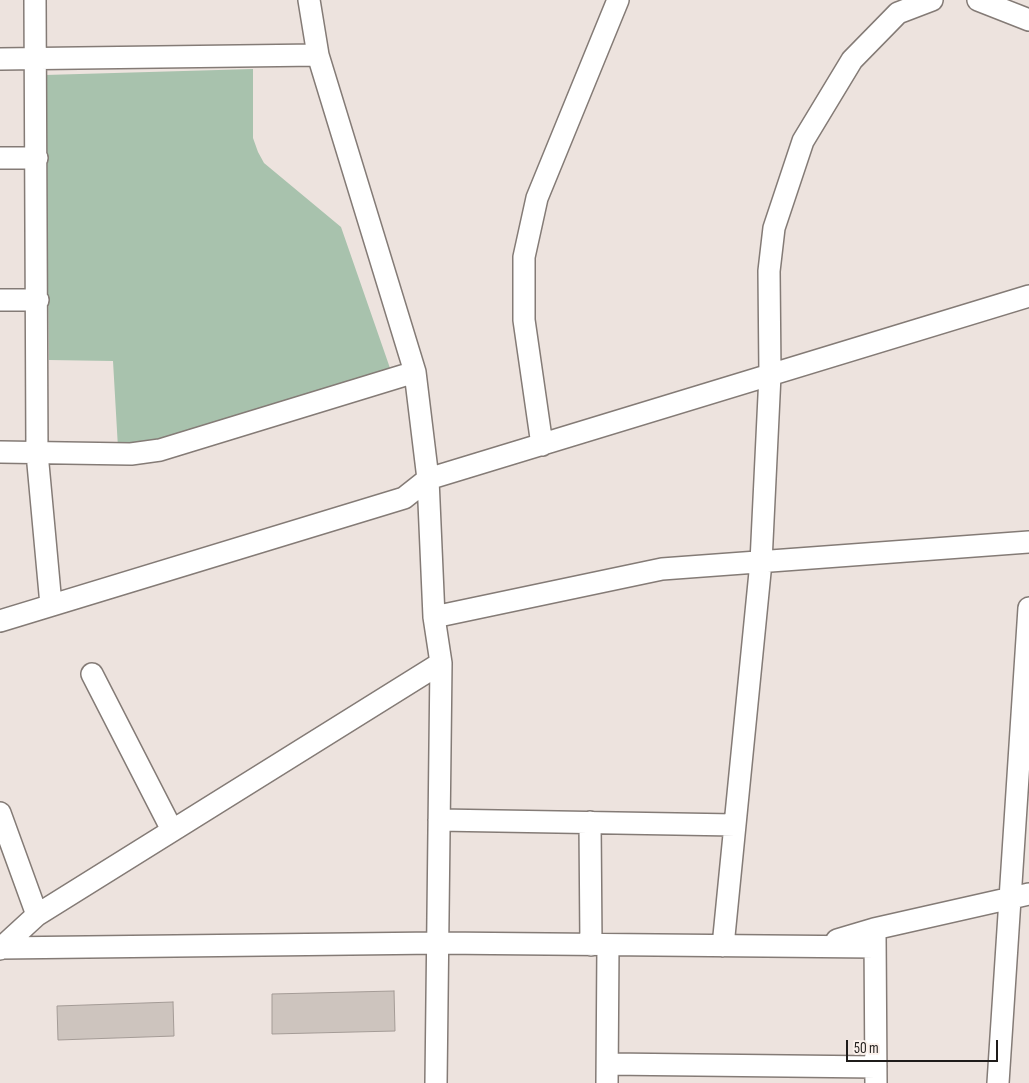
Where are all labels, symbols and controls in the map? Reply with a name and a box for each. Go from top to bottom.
scale bar [849,1030,1002,1062]
text: 50 m [854,1039,879,1058]

